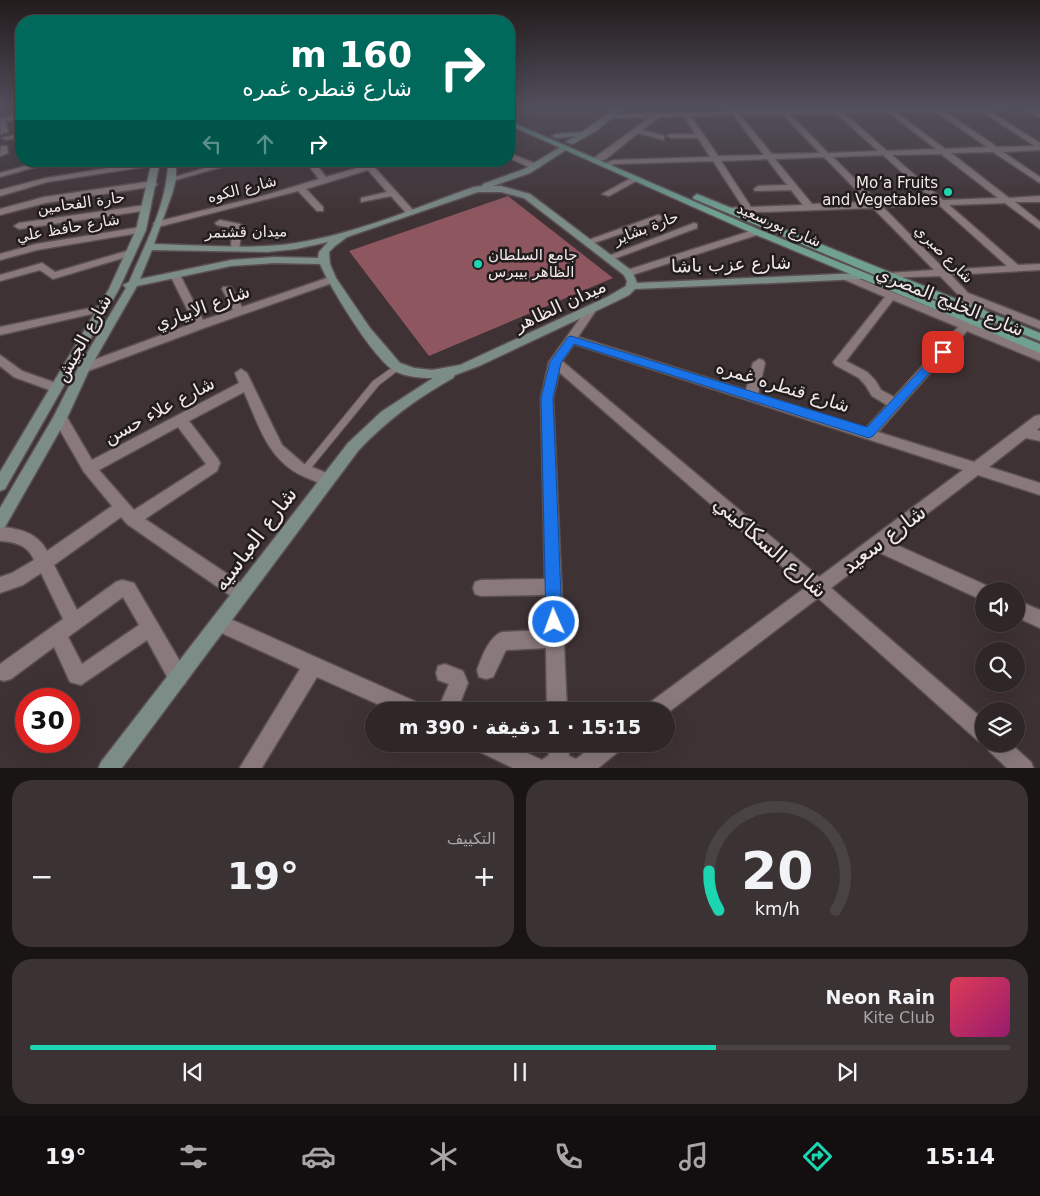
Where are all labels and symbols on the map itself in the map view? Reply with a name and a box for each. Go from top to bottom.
street label: شارع الكوه [206,172,278,206]
place label: Mo’a Fruits and Vegetables [822,174,938,209]
marker: Mo’a Fruits and Vegetables [942,186,954,198]
street label: حارة الفحامين [36,188,126,218]
street label: شارع بورسعيد [734,199,824,251]
street label: حارة بشاير [610,207,681,249]
street label: شارع حافظ علي [15,210,121,247]
street label: شارع صبري [910,221,977,288]
street label: ميدان قشتمر [204,222,287,242]
place label: جامع السلطان الظاهر بيبرس [488,246,578,281]
street label: شارع عزب باشا [671,251,791,278]
marker: جامع السلطان الظاهر بيبرس [472,258,484,270]
street label: شارع الخليج المصري [873,262,1027,341]
street label: ميدان الظاهر [510,275,610,337]
street label: شارع الابياري [152,280,253,335]
street label: شارع الجيش [50,291,116,386]
pin [922,331,964,373]
street label: شارع قنطره غمره [713,356,852,417]
street label: شارع علاء حسن [100,372,218,449]
street label: شارع العباسيه [208,482,302,596]
street label: شارع السكاكيني [708,491,832,603]
street label: شارع سعيد [837,500,931,578]
position arrow [527,595,579,647]
speed limit sign: 30 [15,688,80,753]

